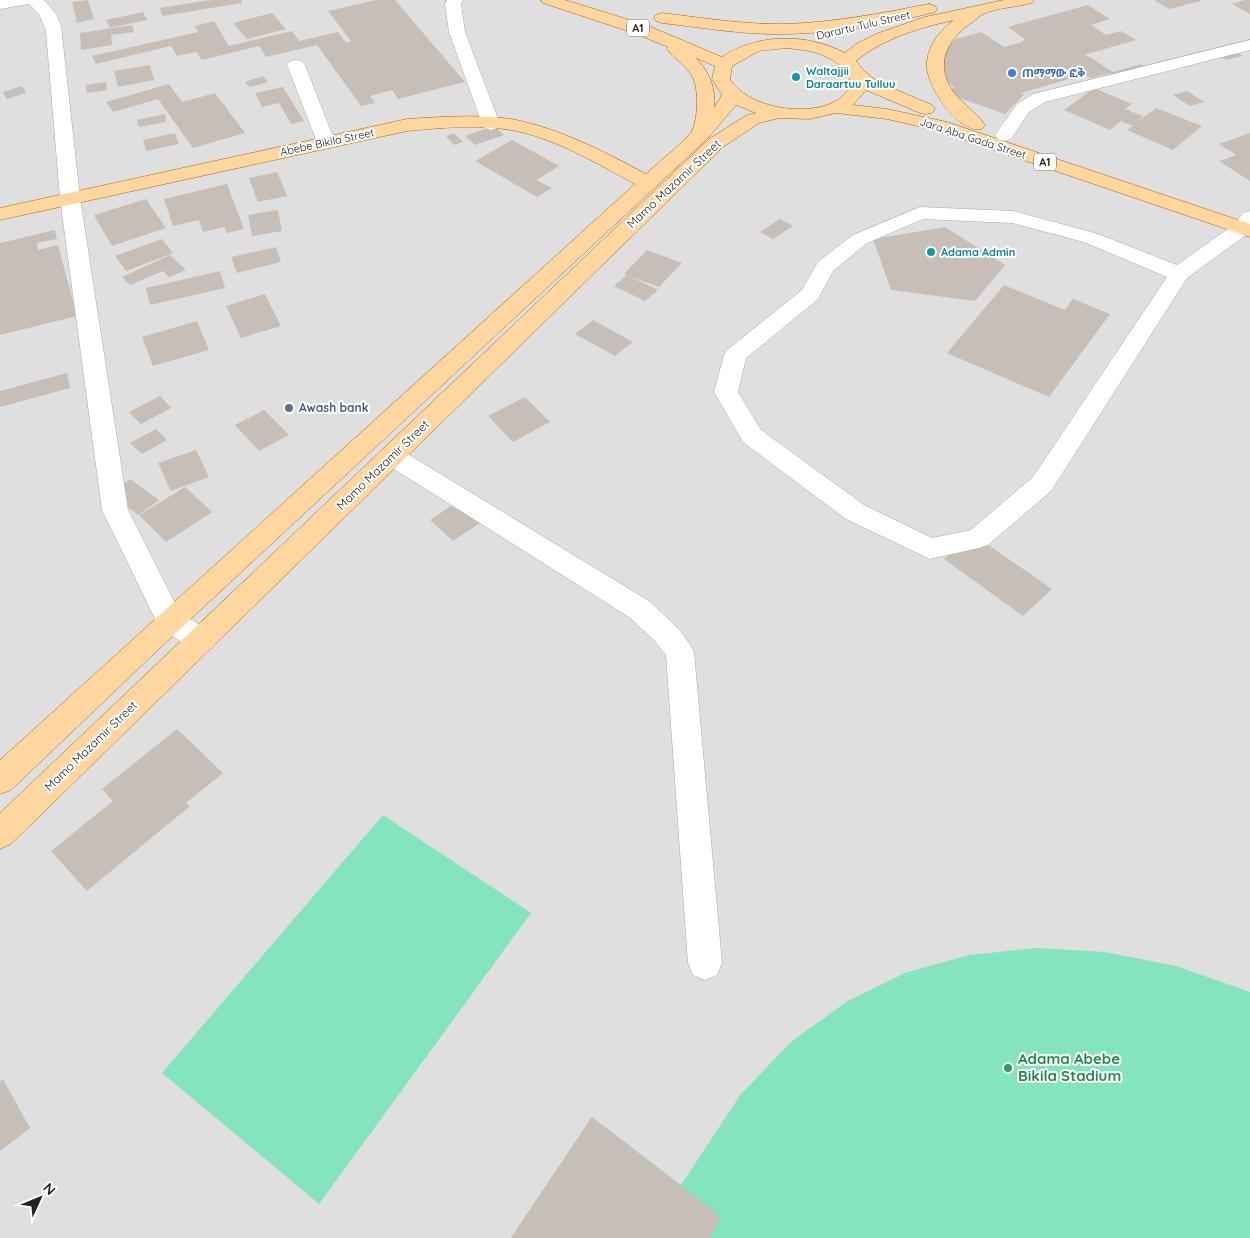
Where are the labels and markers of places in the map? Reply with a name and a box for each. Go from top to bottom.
place label: Waltajjii Daraartuu Tulluu [806,64,895,91]
place label: ጠማማው ፎቅ [1022,66,1086,80]
marker: ጠማማው ፎቅ [1006,67,1018,79]
marker: Waltajjii Daraartuu Tulluu [790,71,802,83]
place label: Adama Admin [941,245,1015,259]
marker: Adama Admin [925,246,937,258]
place label: Awash bank [299,400,369,415]
marker: Awash bank [283,402,295,414]
place label: Adama Abebe Bikila Stadium [1018,1049,1121,1085]
marker: Adama Abebe Bikila Stadium [1002,1062,1014,1074]

